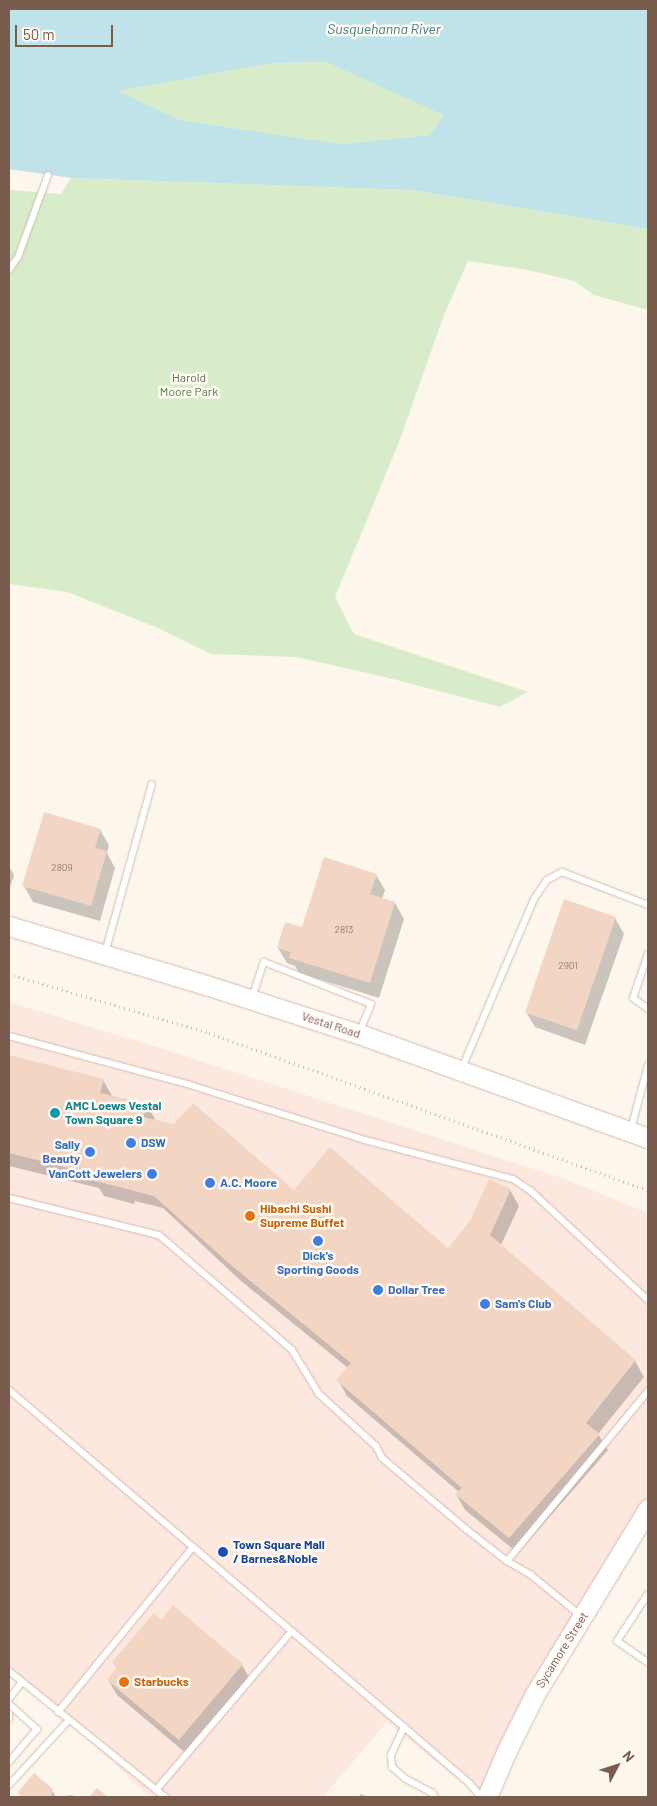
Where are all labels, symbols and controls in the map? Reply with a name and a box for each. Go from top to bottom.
scale bar [18,15,115,47]
water label: Susquehanna River [327,21,441,37]
text: 50 m [23,25,55,43]
park label: Harold Moore Park [160,371,218,399]
house number: 2809 [51,862,73,874]
house number: 2813 [335,924,353,936]
house number: 2901 [558,960,578,972]
street label: Vestal Road [300,1009,362,1041]
place label: AMC Loews Vestal Town Square 9 [65,1099,162,1127]
marker: AMC Loews Vestal Town Square 9 [49,1107,61,1119]
place label: DSW [141,1136,166,1150]
marker: DSW [125,1137,137,1149]
place label: Sally Beauty [43,1138,80,1166]
marker: Sally Beauty [84,1146,96,1158]
place label: VanCott Jewelers [48,1167,142,1181]
marker: VanCott Jewelers [146,1168,158,1180]
place label: A.C. Moore [220,1176,277,1190]
marker: A.C. Moore [204,1177,216,1189]
place label: Hibachi Sushi Supreme Buffet [260,1202,344,1230]
marker: Hibachi Sushi Supreme Buffet [244,1210,256,1222]
marker: Dick's Sporting Goods [312,1235,324,1247]
place label: Dick's Sporting Goods [277,1249,359,1277]
place label: Dollar Tree [388,1283,445,1297]
marker: Dollar Tree [372,1284,384,1296]
place label: Sam's Club [495,1297,552,1311]
marker: Sam's Club [479,1298,491,1310]
place label: Town Square Mall / Barnes&Noble [233,1538,325,1566]
marker: Town Square Mall / Barnes&Noble [217,1546,229,1558]
street label: Sycamore Street [533,1609,591,1691]
place label: Starbucks [134,1675,189,1689]
marker: Starbucks [118,1676,130,1688]
north arrow [592,1741,642,1791]
text: N [619,1747,638,1765]

